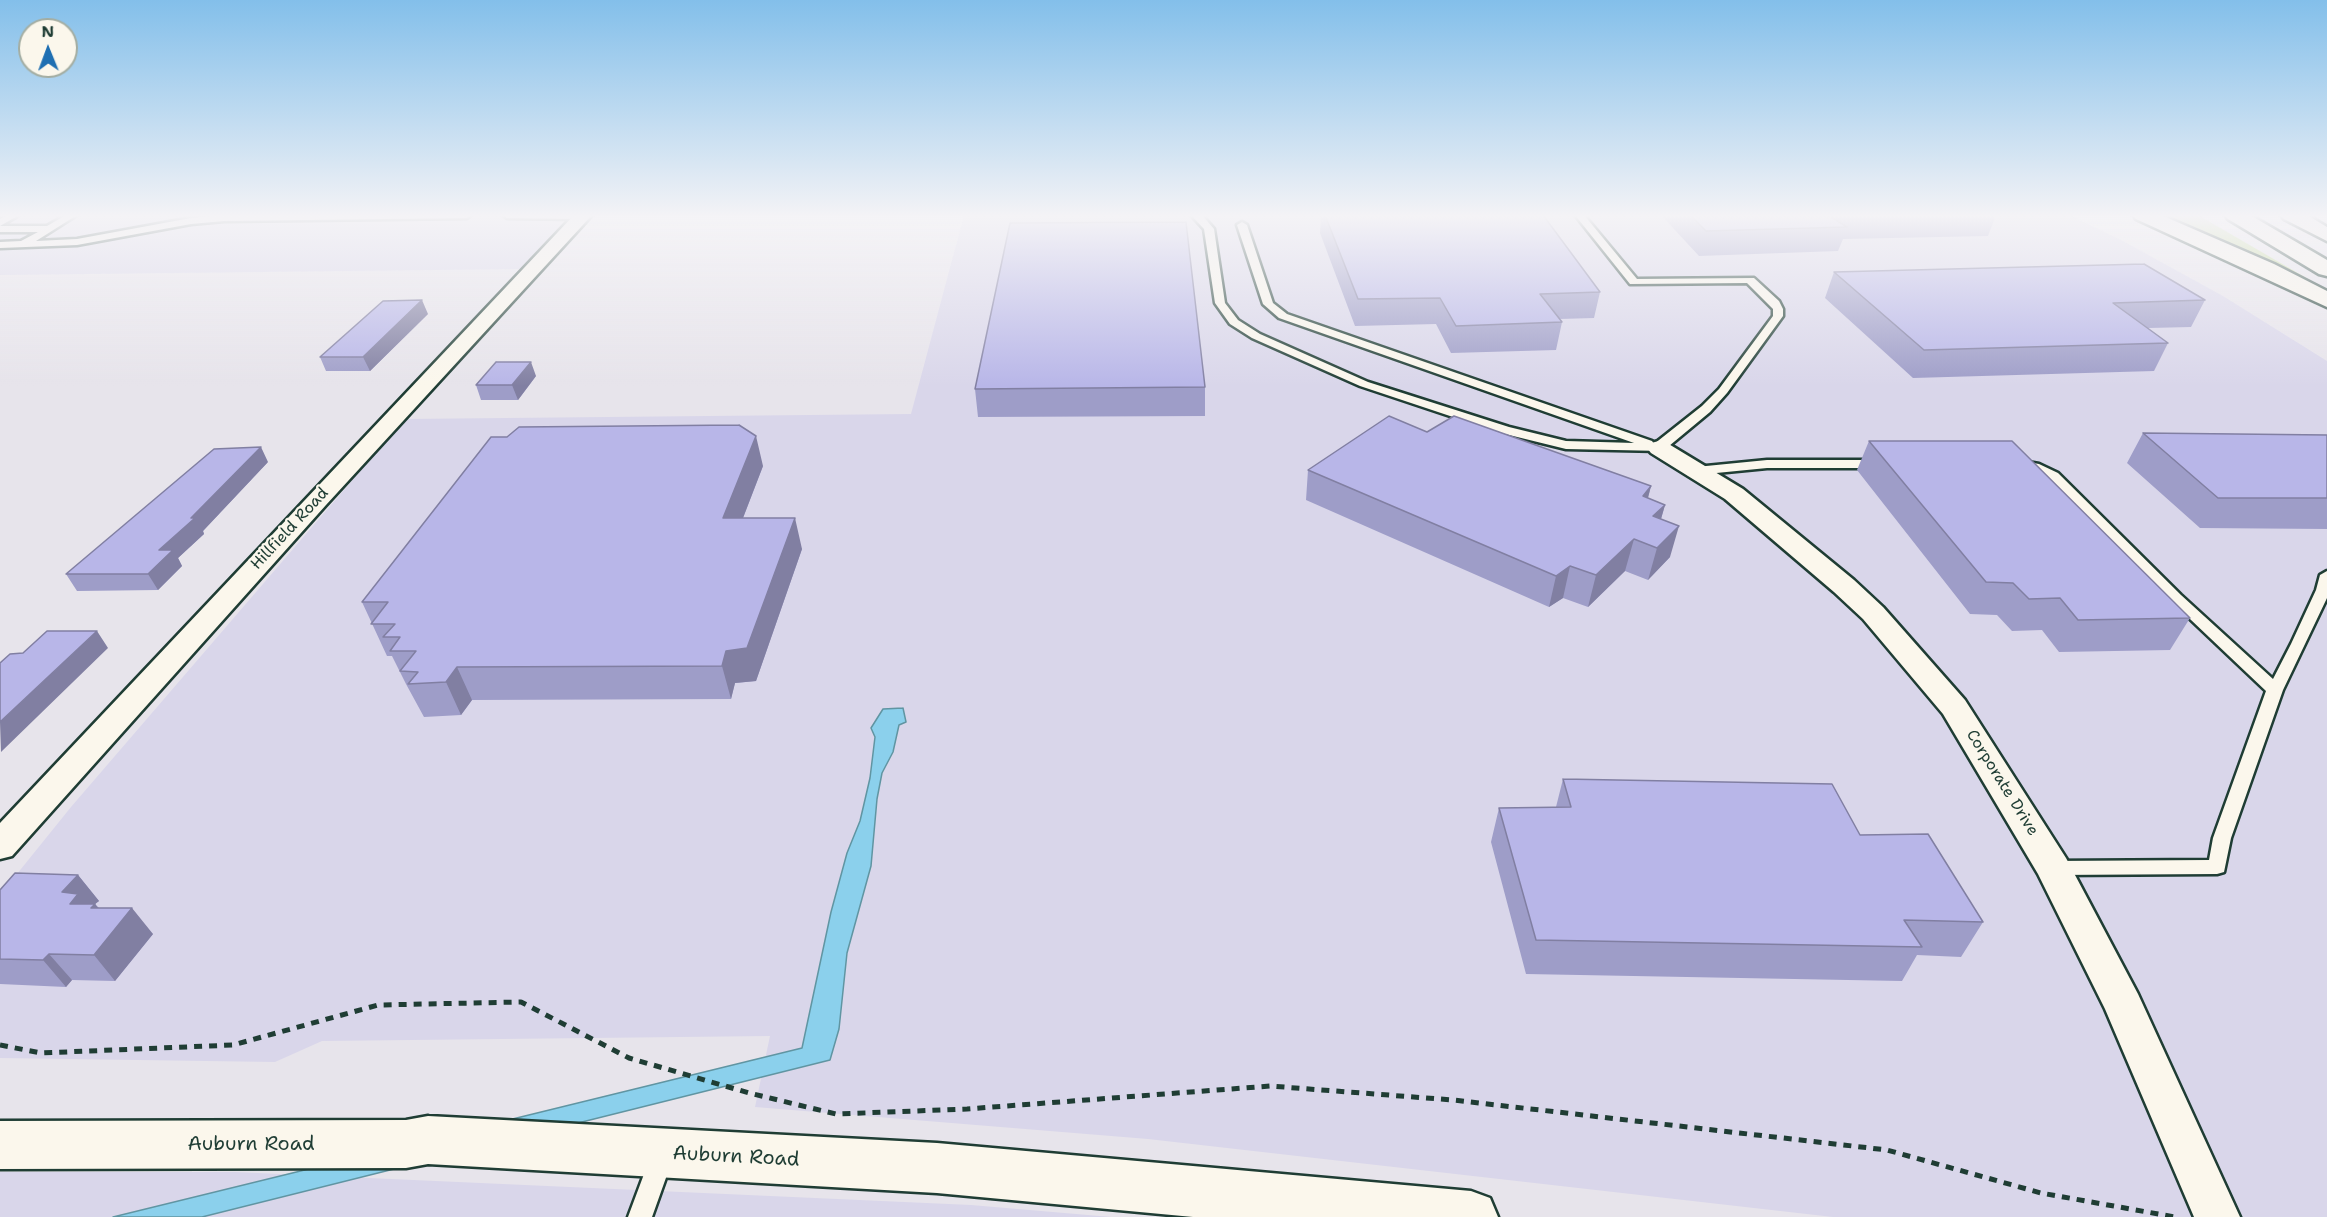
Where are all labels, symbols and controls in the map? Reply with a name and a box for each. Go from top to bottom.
north arrow [18,18,78,78]
text: N [41,21,54,42]
street label: Hillfield Road [247,484,333,574]
street label: Corporate Drive [1962,726,2042,840]
street label: Auburn Road [187,1133,315,1157]
street label: Auburn Road [672,1142,800,1172]

